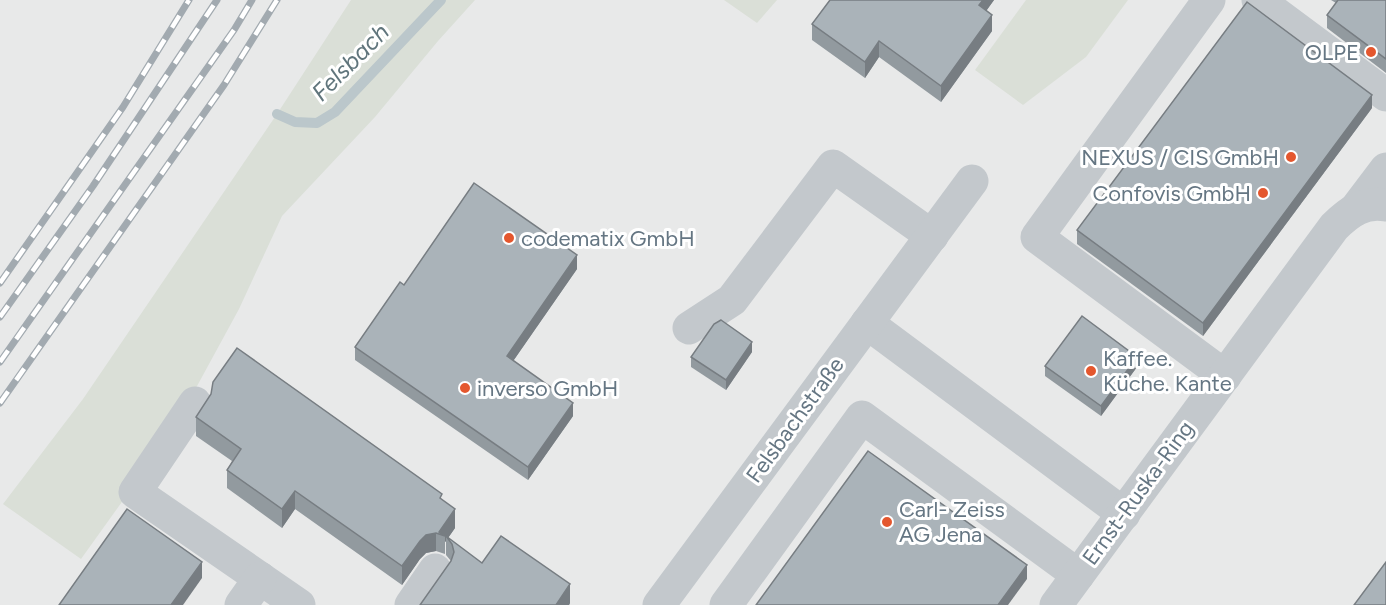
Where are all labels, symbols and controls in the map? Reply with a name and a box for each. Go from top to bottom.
water label: Felsbach [305,17,395,107]
place label: OLPE [1305,39,1359,66]
marker: OLPE [1364,45,1378,59]
place label: NEXUS / CIS GmbH [1081,144,1279,171]
marker: NEXUS / CIS GmbH [1284,150,1298,164]
place label: Confovis GmbH [1093,180,1251,207]
marker: Confovis GmbH [1256,186,1270,200]
place label: codematix GmbH [521,225,695,252]
marker: codematix GmbH [502,231,516,245]
place label: Kaffee. Küche. Kante [1103,345,1232,397]
street label: Felsbachstraße [740,352,850,488]
marker: Kaffee. Küche. Kante [1084,364,1098,378]
place label: inverso GmbH [477,375,618,402]
marker: inverso GmbH [458,381,472,395]
street label: Ernst-Ruska-Ring [1077,416,1199,570]
place label: Carl- Zeiss AG Jena [899,496,1005,548]
marker: Carl- Zeiss AG Jena [880,515,894,529]

